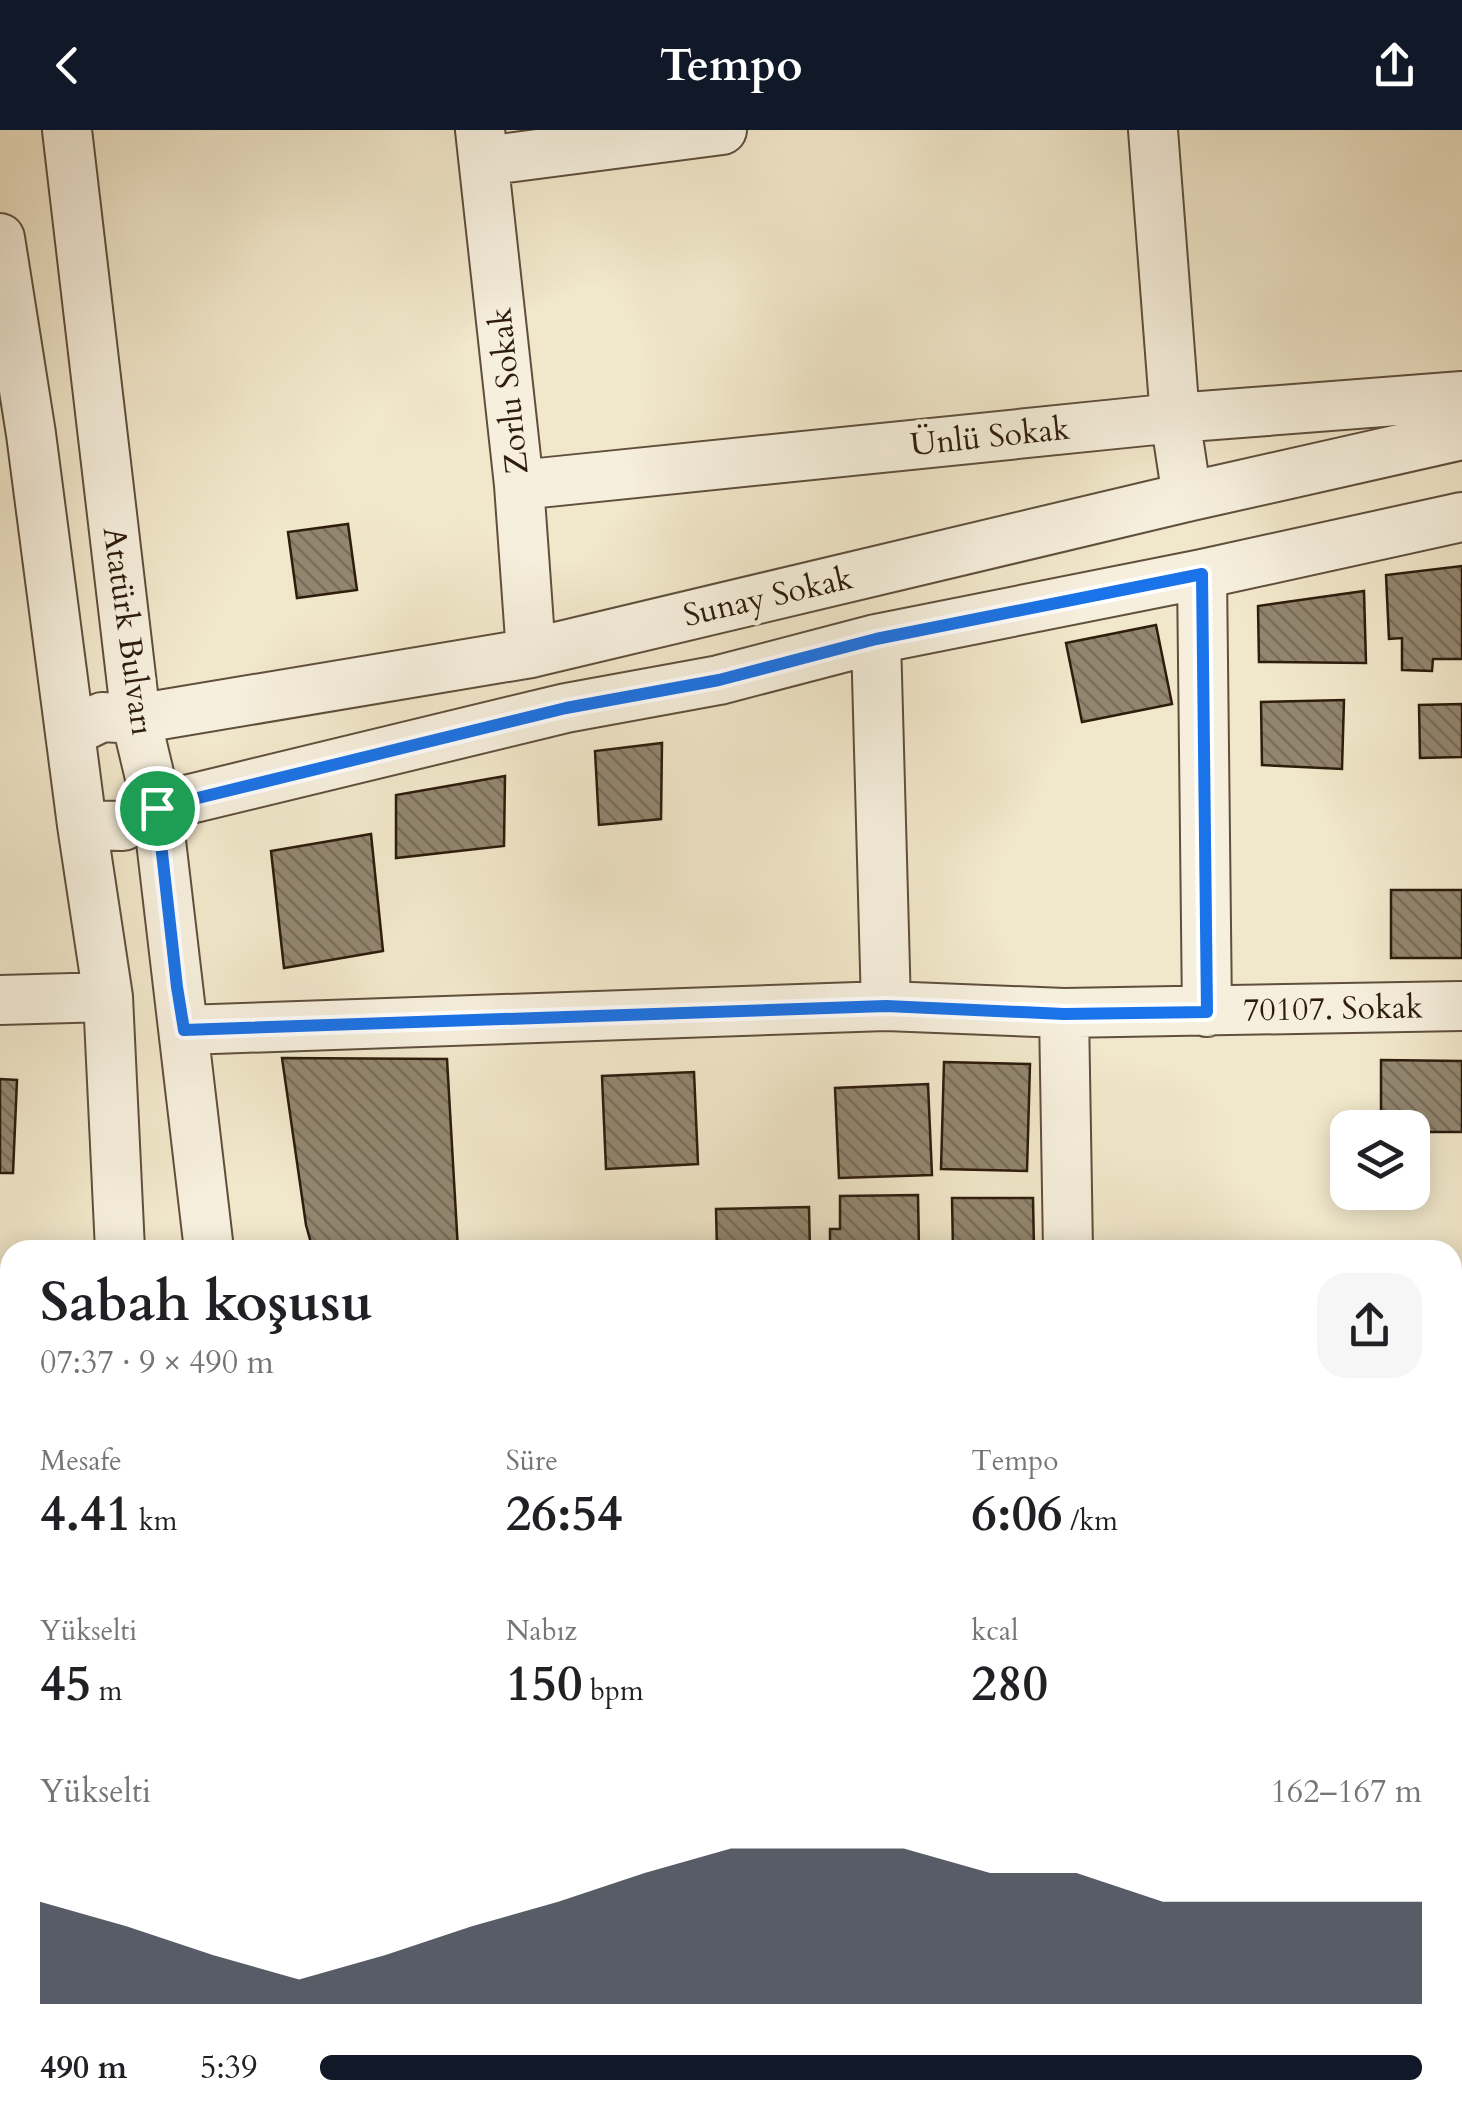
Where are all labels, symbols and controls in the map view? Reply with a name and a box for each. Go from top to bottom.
text: Tempo [660,35,802,96]
icon: back [40,38,95,93]
icon: share [1367,38,1422,93]
street label: Zorlu Sokak [478,305,540,477]
street label: Ünlü Sokak [908,407,1072,467]
street label: Atatürk Bulvarı [92,524,164,738]
street label: Sunay Sokak [679,556,857,638]
pin [115,766,200,851]
icon: arrive [130,781,185,836]
street label: 70107. Sokak [1243,985,1423,1033]
map controls [1330,1110,1430,1210]
button: layers [1330,1110,1430,1210]
text: Sabah koşusu [40,1266,373,1340]
button: share [1317,1273,1422,1378]
text: 07:37 · 9 × 490 m [40,1341,274,1385]
text: Mesafe [40,1442,122,1480]
text: Süre [506,1442,558,1480]
text: Tempo [971,1442,1058,1480]
text: 4.41 [40,1480,131,1548]
text: 26:54 [506,1480,623,1548]
text: 6:06 [971,1480,1063,1548]
text: km [131,1502,178,1540]
text: /km [1063,1502,1118,1540]
text: Yükselti [40,1612,137,1650]
text: Nabız [506,1612,577,1650]
text: kcal [971,1612,1018,1650]
text: 45 [40,1650,91,1718]
text: 150 [506,1650,583,1718]
text: 280 [971,1650,1048,1718]
text: m [91,1672,122,1710]
text: bpm [583,1672,644,1710]
text: Yükselti [40,1770,151,1814]
text: 162–167 m [1270,1770,1422,1814]
text: 490 m [40,2046,127,2090]
text: 5:39 [200,2046,257,2090]

